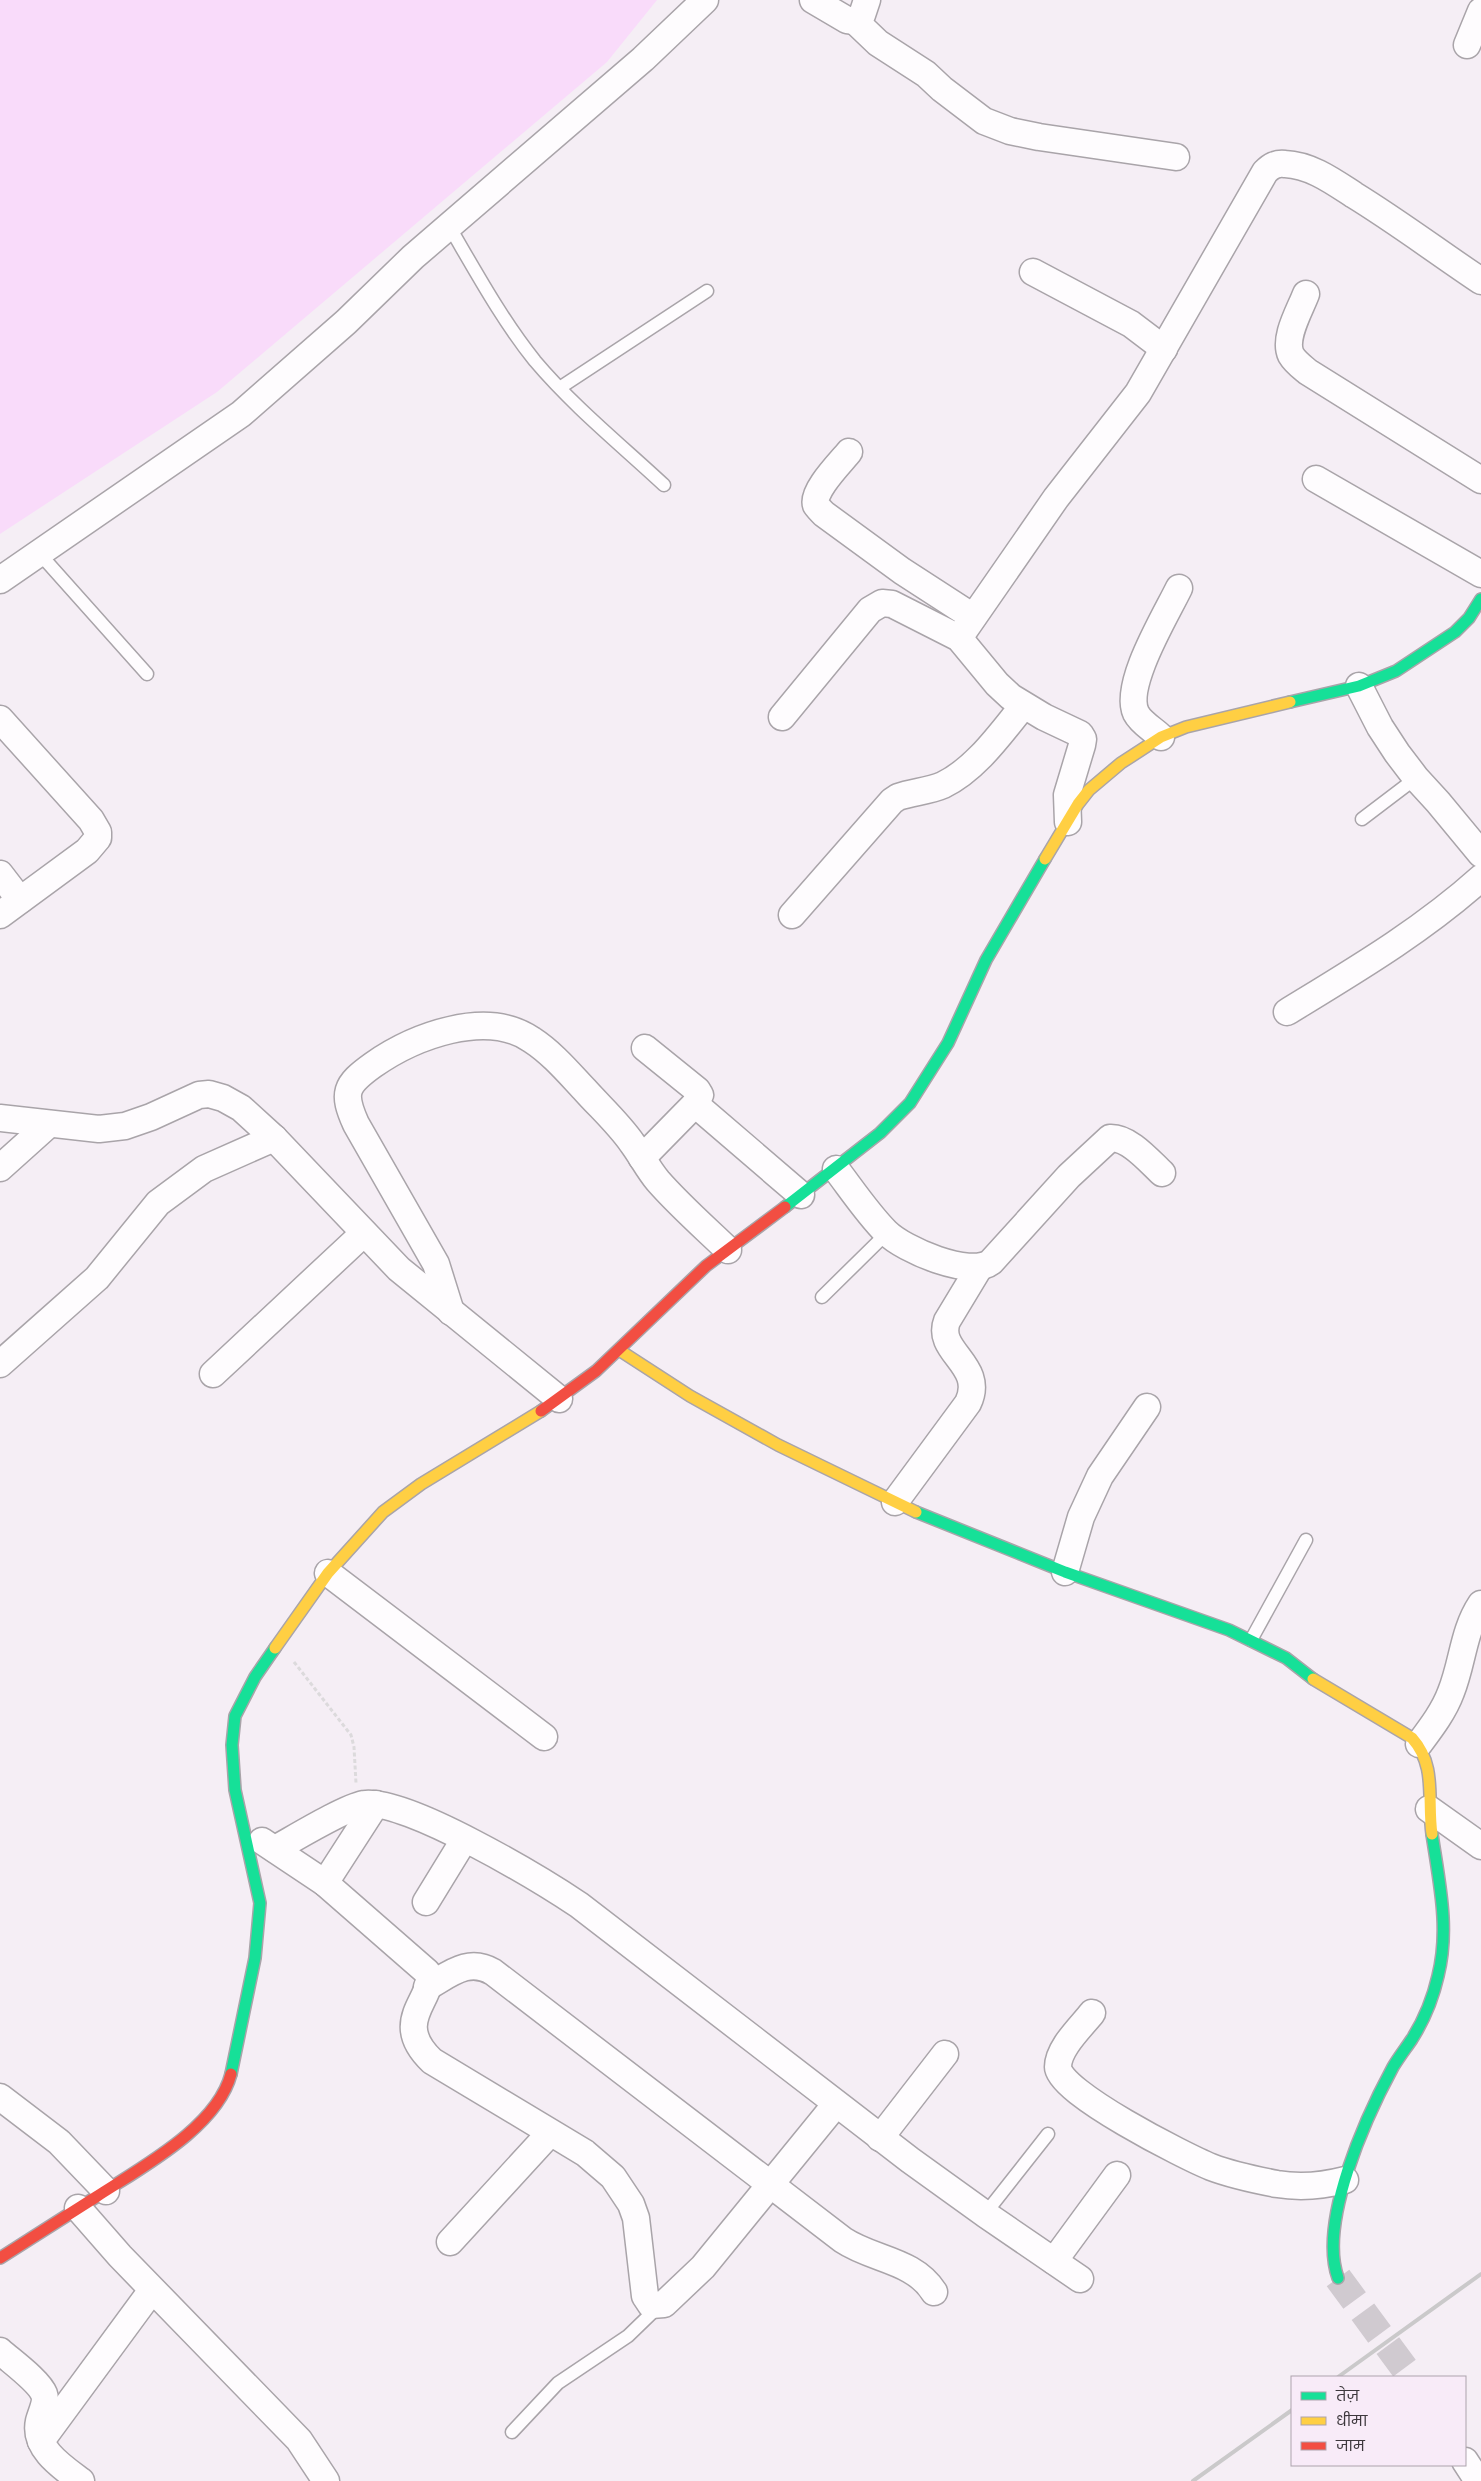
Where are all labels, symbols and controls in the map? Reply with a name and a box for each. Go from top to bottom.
legend [1291,2376,1466,2466]
text: तेज़ [1335,2385,1359,2406]
text: धीमा [1336,2410,1368,2431]
text: जाम [1335,2435,1366,2456]

